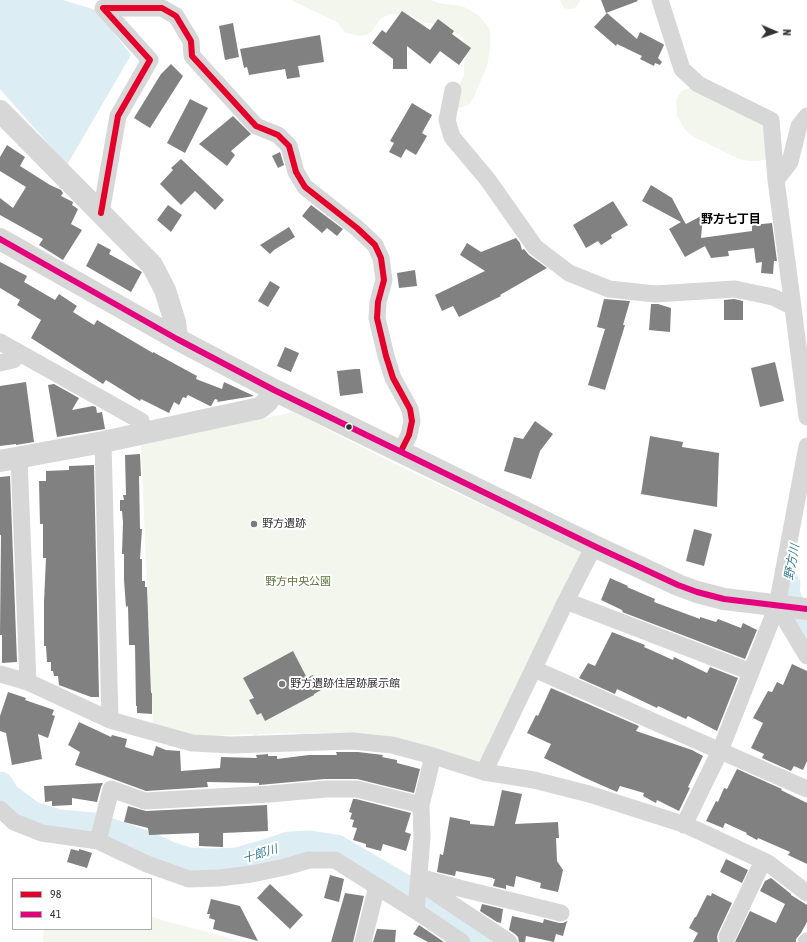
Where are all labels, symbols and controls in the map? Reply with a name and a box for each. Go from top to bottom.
north arrow [755,12,795,52]
text: N [781,29,793,36]
district label: 野方七丁目 [701,212,761,226]
unlabelled marker [344,422,354,432]
place label: 野方遺跡 [262,517,306,531]
marker: 野方遺跡 [249,519,259,529]
water label: 野方川 [781,543,803,581]
park label: 野方中央公園 [265,575,331,589]
place label: 野方遺跡住居跡展示館 [290,677,400,691]
marker: 野方遺跡住居跡展示館 [277,679,287,689]
water label: 十郎川 [241,842,279,866]
legend [12,878,152,930]
text: 98 [50,887,61,901]
text: 41 [50,907,61,921]

